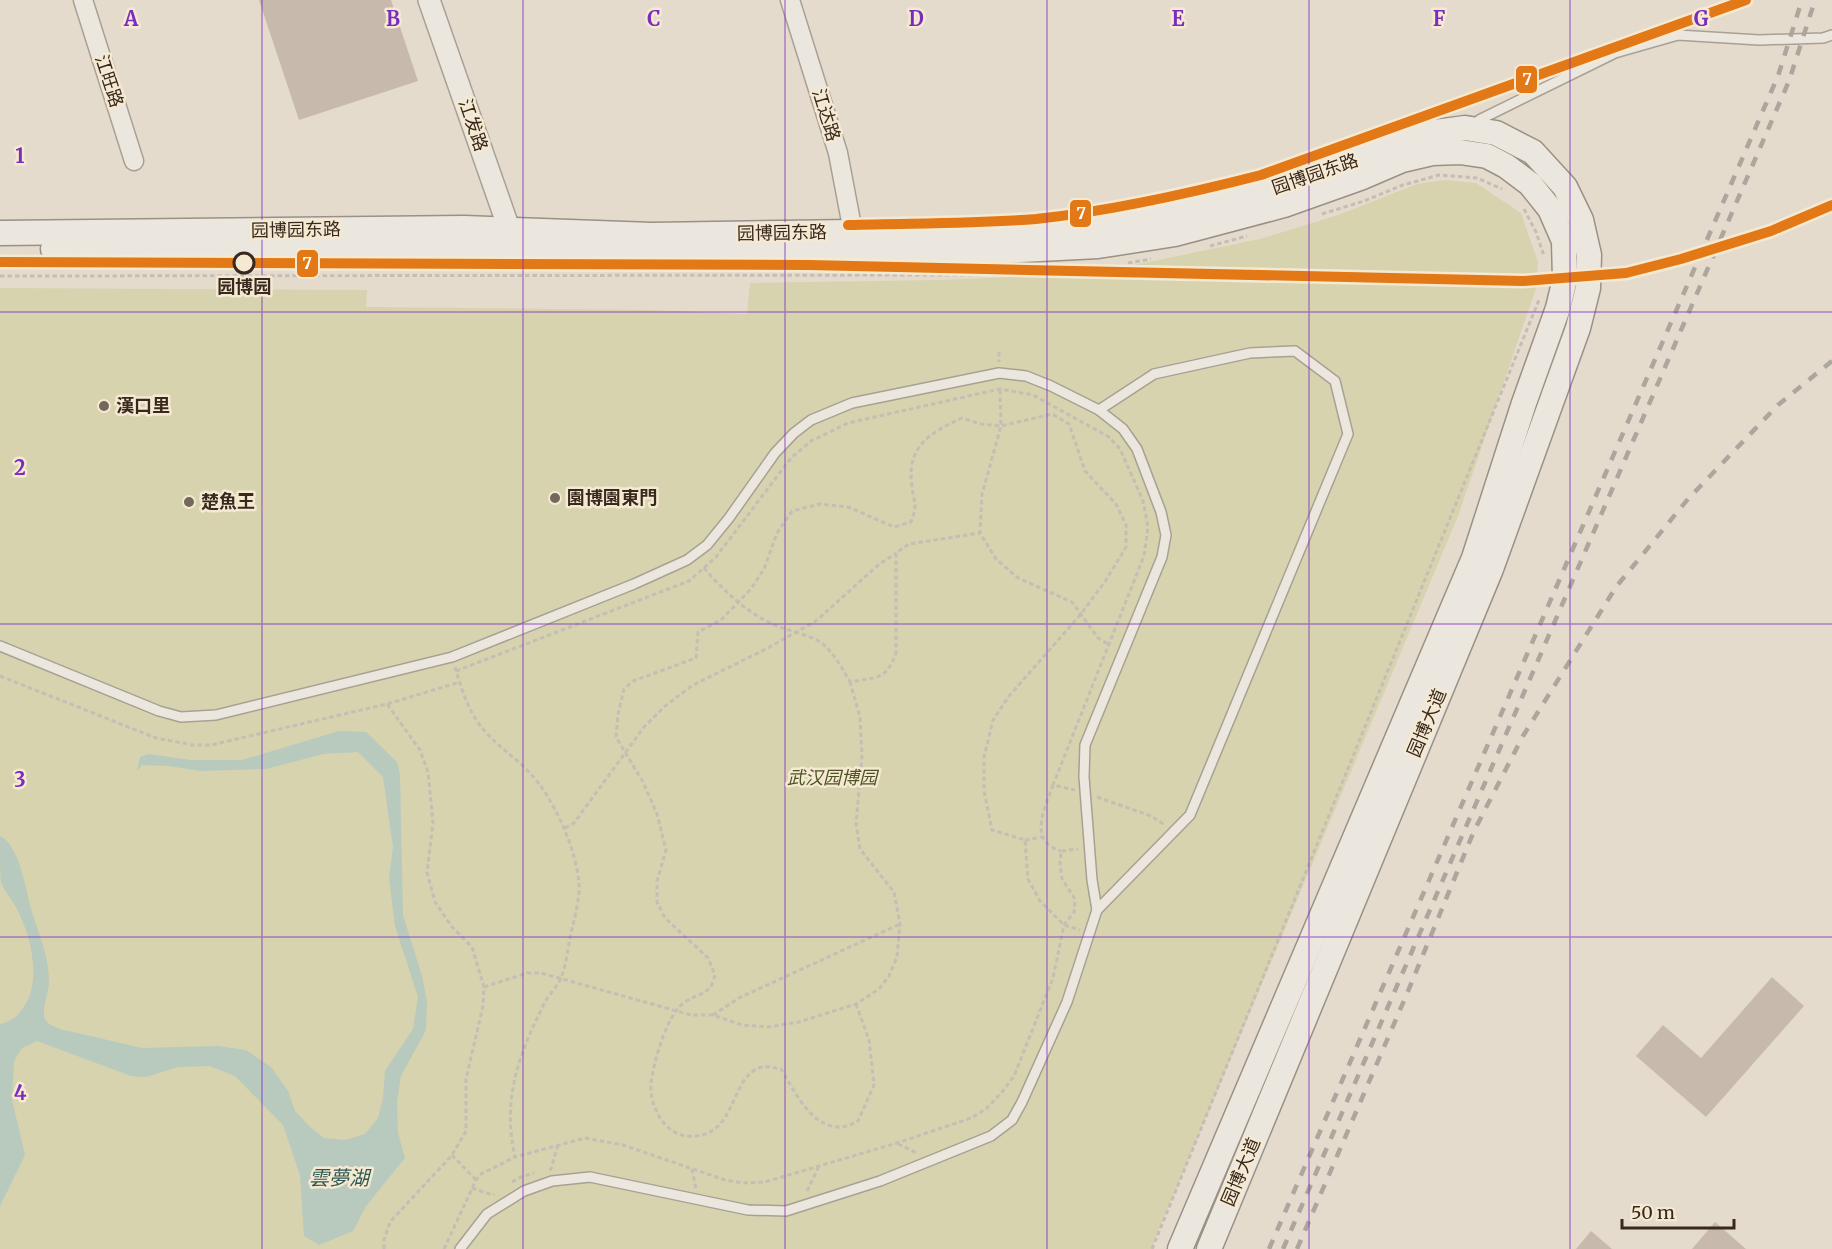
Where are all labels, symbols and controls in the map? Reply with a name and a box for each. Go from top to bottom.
text: A [123,6,139,31]
text: B [386,6,400,31]
text: C [647,6,661,31]
text: D [908,6,924,31]
text: E [1171,6,1185,31]
text: F [1433,6,1446,31]
text: G [1694,6,1709,31]
street label: 江旺路 [90,52,129,110]
line badge: 7 [1515,65,1538,94]
text: 7 [1522,69,1532,89]
street label: 江达路 [808,86,845,144]
street label: 江发路 [454,96,493,154]
text: 1 [15,143,25,168]
street label: 园博园东路 [1269,148,1361,199]
line badge: 7 [1069,199,1092,228]
text: 7 [1076,203,1086,223]
street label: 园博园东路 [251,217,341,242]
street label: 园博园东路 [737,220,827,245]
line badge: 7 [296,249,319,278]
marker: 园博园 [233,252,255,274]
text: 7 [302,253,312,273]
place label: 园博园 [217,275,271,298]
place label: 漢口里 [116,394,170,417]
marker: 漢口里 [97,399,111,413]
text: 2 [14,455,26,480]
place label: 園博園東門 [567,486,657,509]
place label: 楚魚王 [201,490,255,513]
marker: 園博園東門 [548,491,562,505]
marker: 楚魚王 [182,495,196,509]
street label: 园博大道 [1402,685,1451,760]
park label: 武汉园博园 [787,766,880,789]
text: 3 [14,767,26,792]
text: 4 [14,1080,27,1105]
street label: 园博大道 [1216,1134,1265,1209]
water label: 雲夢湖 [309,1165,372,1190]
scale bar [1622,1192,1734,1230]
text: 50 m [1631,1201,1675,1224]

